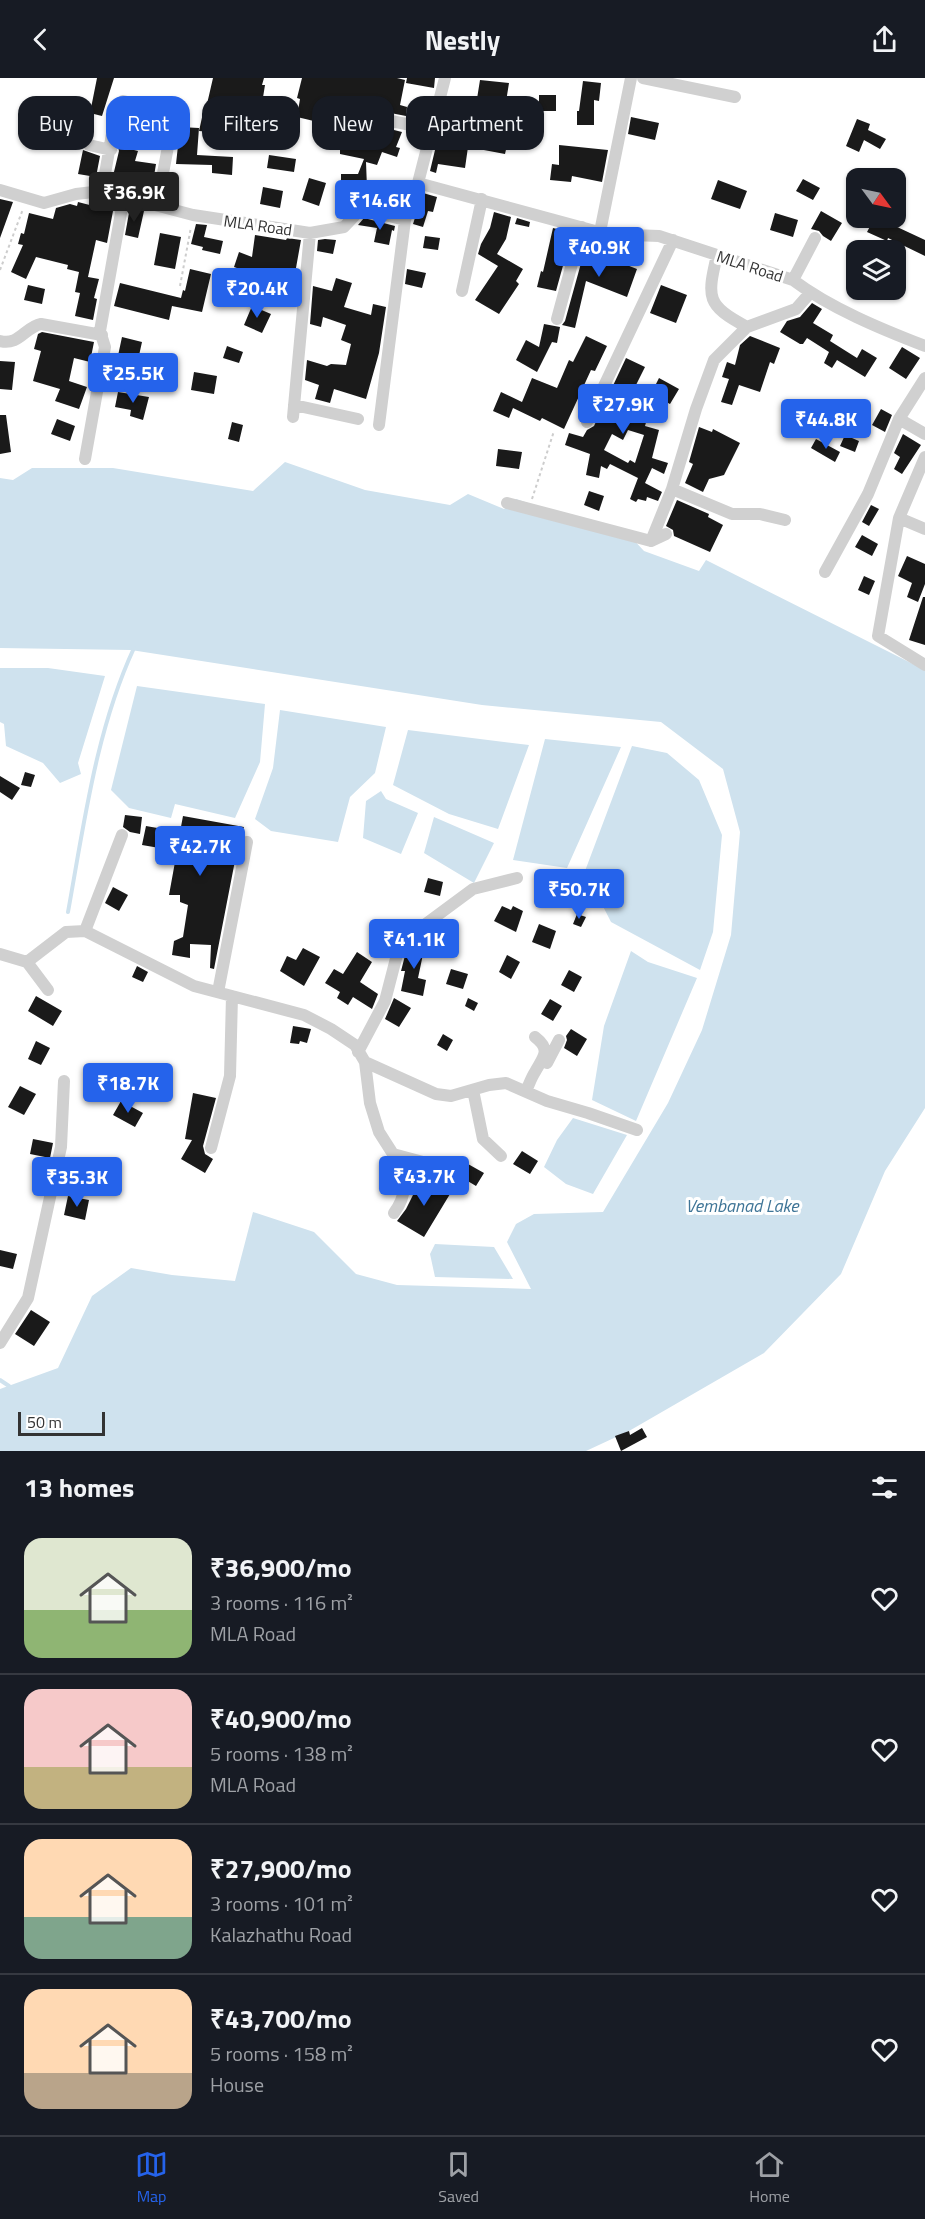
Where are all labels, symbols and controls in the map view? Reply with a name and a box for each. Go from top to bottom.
text: Nestly [425,19,500,60]
icon: back [24,23,57,56]
icon: share [868,23,901,56]
chip: Buy [18,96,94,150]
chip: Rent [106,96,190,150]
chip: Filters [202,96,300,150]
chip: New [312,96,394,150]
chip: Apartment [406,96,544,150]
north arrow [846,168,906,228]
map controls [846,168,906,300]
pin: ₹36.9K [85,172,183,223]
text: ₹36.9K [103,176,165,207]
pin: ₹14.6K [331,180,429,231]
text: ₹14.6K [349,184,411,215]
street label: MLA Road [222,208,294,242]
pin: ₹40.9K [550,227,648,278]
text: ₹40.9K [568,231,630,262]
button: layers [846,240,906,300]
street label: MLA Road [714,244,786,288]
pin: ₹20.4K [208,268,306,319]
text: ₹20.4K [226,272,288,303]
pin: ₹25.5K [84,353,182,404]
text: ₹25.5K [102,357,164,388]
pin: ₹27.9K [574,384,672,435]
text: ₹27.9K [592,388,654,419]
pin: ₹44.8K [777,399,875,450]
text: ₹44.8K [795,403,857,434]
pin: ₹42.7K [151,826,249,877]
text: ₹42.7K [169,830,231,861]
pin: ₹50.7K [530,869,628,920]
text: ₹50.7K [548,873,610,904]
pin: ₹41.1K [365,919,463,970]
text: ₹41.1K [383,923,445,954]
pin: ₹18.7K [79,1063,177,1114]
text: ₹18.7K [97,1067,159,1098]
pin: ₹43.7K [375,1156,473,1207]
pin: ₹35.3K [28,1157,126,1208]
text: ₹43.7K [393,1160,455,1191]
text: ₹35.3K [46,1161,108,1192]
water label: Vembanad Lake [685,1192,800,1219]
scale bar [18,1409,105,1436]
text: 50 m [27,1410,62,1434]
text: 13 homes [24,1468,134,1507]
icon: filters [868,1471,901,1504]
text: ₹36,900/mo [210,1548,352,1587]
icon: home [72,1562,144,1634]
icon: heart [868,1582,901,1615]
text: 3 rooms · 116 m² [210,1587,353,1618]
text: MLA Road [210,1618,296,1649]
text: ₹40,900/mo [210,1699,352,1738]
icon: home [72,1713,144,1785]
icon: heart [868,1733,901,1766]
text: 5 rooms · 138 m² [210,1738,353,1769]
text: MLA Road [210,1769,296,1800]
text: ₹27,900/mo [210,1849,352,1888]
icon: home [72,1863,144,1935]
icon: heart [868,1883,901,1916]
text: 3 rooms · 101 m² [210,1888,353,1919]
text: Kalazhathu Road [210,1919,352,1950]
text: ₹43,700/mo [210,1999,352,2038]
icon: home [72,2013,144,2085]
icon: heart [868,2033,901,2066]
text: 5 rooms · 158 m² [210,2038,353,2069]
text: House [210,2069,264,2100]
tab: Map [135,2148,168,2208]
tab: Saved [438,2148,479,2208]
tab: Home [749,2148,790,2208]

